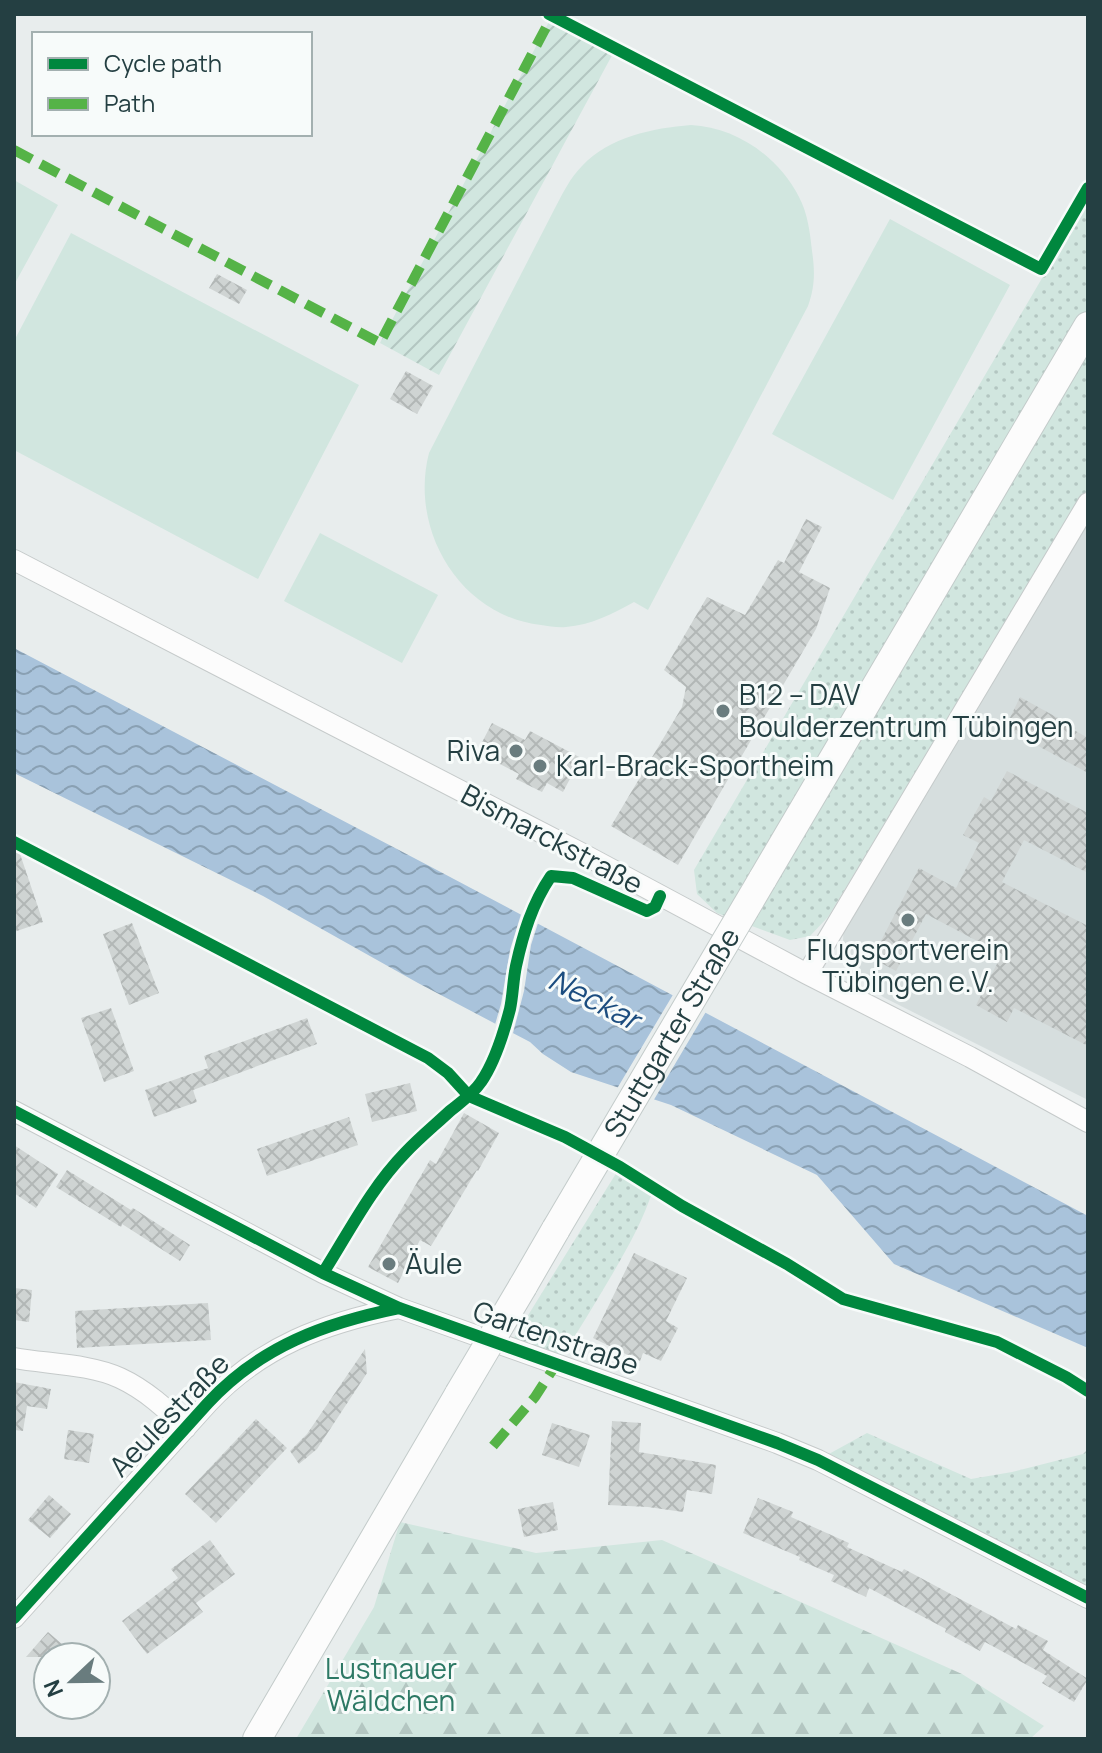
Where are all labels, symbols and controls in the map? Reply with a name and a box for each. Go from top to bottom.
legend [32,32,312,136]
text: Cycle path [104,46,222,79]
text: Path [104,86,155,119]
place label: B12 – DAV Boulderzentrum Tübingen [739,675,1073,745]
marker: B12 – DAV Boulderzentrum Tübingen [714,702,732,720]
place label: Riva [447,731,500,769]
marker: Riva [507,742,525,760]
place label: Karl-Brack-Sportheim [556,746,834,784]
marker: Karl-Brack-Sportheim [531,757,549,775]
street label: Bismarckstraße [455,774,650,902]
marker: Flugsportverein Tübingen e.V. [899,911,917,929]
street label: Stuttgarter Straße [594,920,748,1144]
place label: Flugsportverein Tübingen e.V. [807,930,1009,1000]
water label: Neckar [542,958,651,1041]
place label: Äule [405,1244,462,1282]
marker: Äule [380,1255,398,1273]
street label: Gartenstraße [468,1291,644,1383]
street label: Aeulestraße [100,1344,237,1484]
north arrow [32,1641,112,1721]
park label: Lustnauer Wäldchen [325,1649,457,1719]
text: N [37,1676,70,1701]

